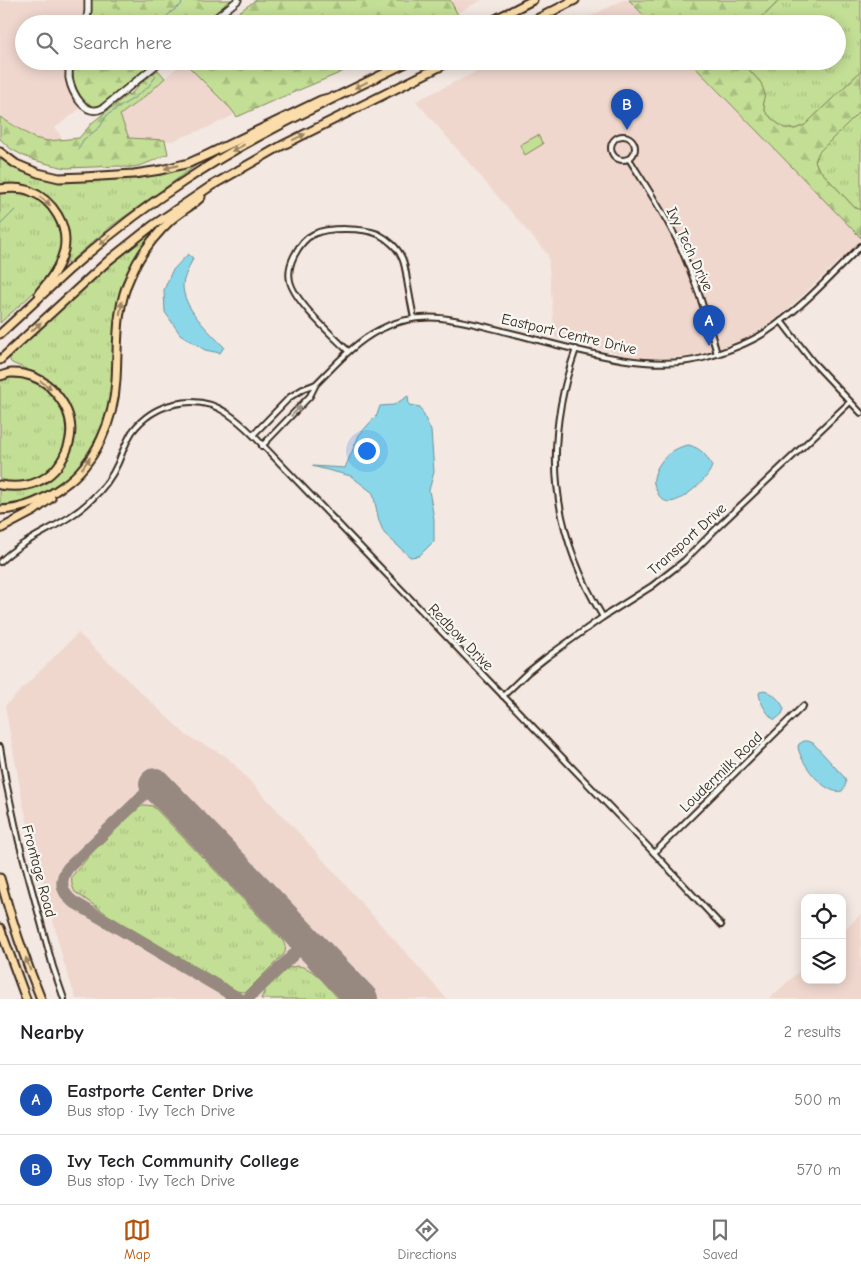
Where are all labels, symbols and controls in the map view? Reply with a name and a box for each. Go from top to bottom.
search box [15,15,846,70]
icon: search [33,29,61,57]
text: Search here [73,32,172,54]
one-way arrow [354,81,369,89]
pin: B [611,89,643,130]
one-way arrow [292,133,306,141]
one-way arrow [231,144,246,152]
one-way arrow [164,163,179,171]
one-way arrow [39,195,51,206]
street label: Ivy Tech Drive [663,204,717,294]
one-way arrow [99,234,112,245]
one-way arrow [117,300,125,315]
pin: A [693,305,725,346]
street label: Eastport Centre Drive [500,310,639,358]
one-way arrow [29,321,41,333]
one-way arrow [39,380,52,390]
one-way arrow [290,405,302,417]
your location [354,438,380,464]
one-way arrow [81,456,91,470]
street label: Transport Drive [644,499,730,579]
street label: Redbow Drive [425,600,498,675]
street label: Loudermilk Road [676,728,766,816]
street label: Frontage Road [18,823,60,919]
map controls [801,894,846,984]
button: locate [801,894,846,939]
button: layers [801,939,846,984]
one-way arrow [23,956,31,971]
text: Nearby [20,1020,84,1044]
text: 2 results [784,1023,841,1041]
text: Eastporte Center Drive [67,1080,253,1102]
text: A [32,1091,40,1109]
text: 500 m [794,1091,841,1109]
text: Bus stop · Ivy Tech Drive [67,1102,235,1120]
text: Ivy Tech Community College [67,1150,299,1172]
text: B [31,1161,41,1179]
text: 570 m [796,1161,841,1179]
text: Bus stop · Ivy Tech Drive [67,1172,235,1190]
tab: Map [123,1216,151,1263]
tab: Directions [397,1216,457,1263]
tab: Saved [703,1216,738,1263]

